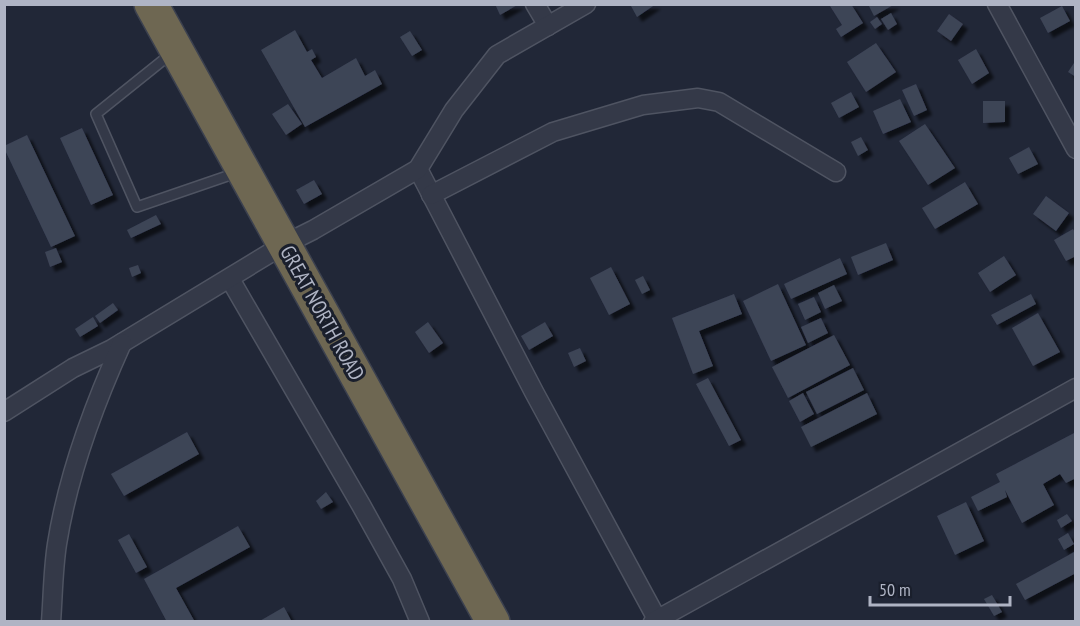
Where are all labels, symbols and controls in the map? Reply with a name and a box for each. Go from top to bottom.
street label: GREAT NORTH ROAD [274,241,371,385]
scale bar [870,569,1010,607]
text: 50 m [879,578,911,601]

